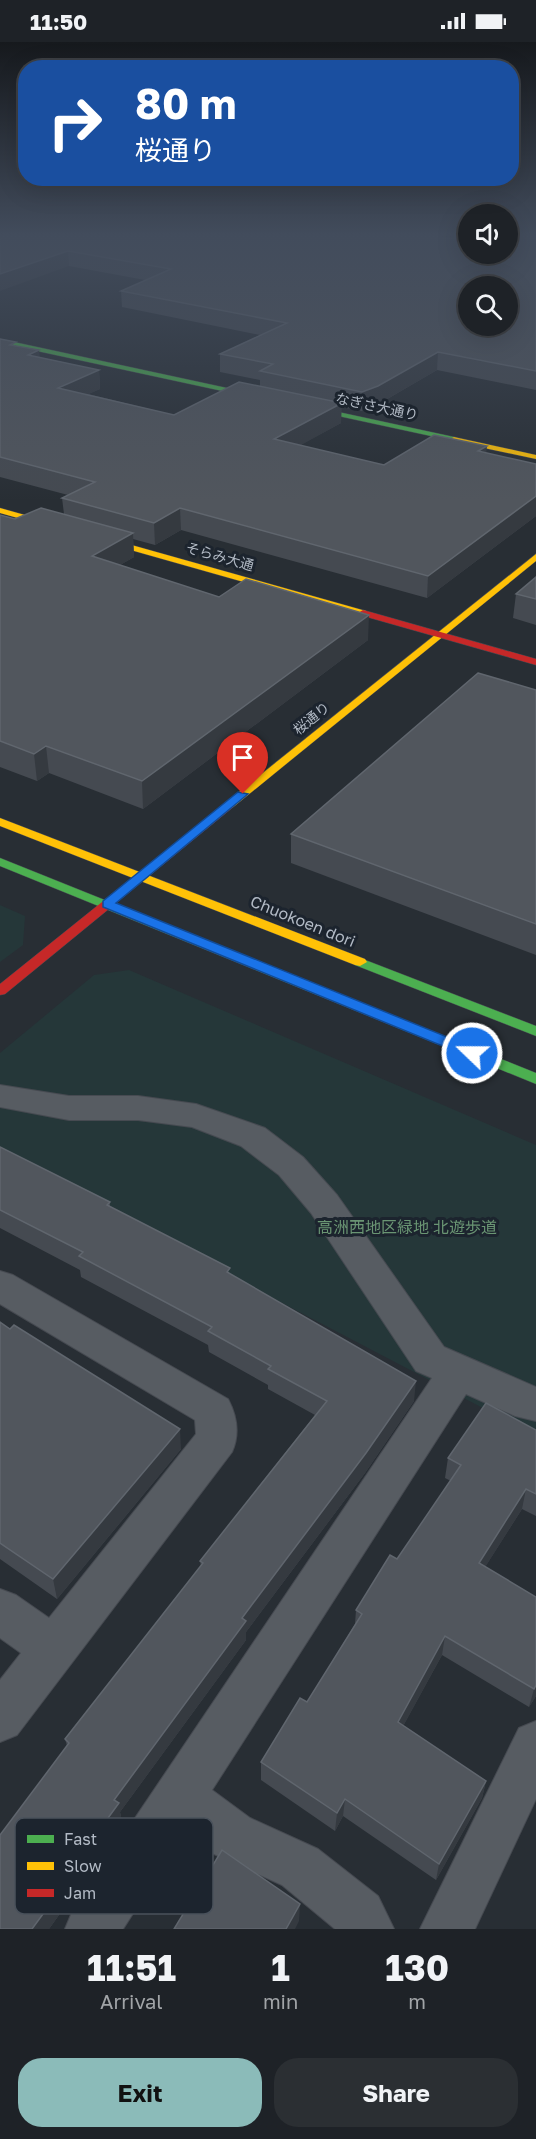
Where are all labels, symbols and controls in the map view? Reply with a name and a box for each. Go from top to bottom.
text: 11:50 [30,8,87,35]
text: 80 m [135,78,236,128]
icon: right [36,84,114,162]
text: 桜通り [135,134,216,166]
map controls [458,204,518,336]
button: sound [458,204,518,264]
button: search [458,276,518,336]
street label: なぎさ大通り [334,389,420,423]
street label: そらみ大通 [184,538,256,574]
street label: 桜通り [289,698,333,738]
pin [217,732,268,794]
icon: arrive [226,741,259,774]
street label: Chuokoen dori [248,891,358,951]
position arrow [440,1021,504,1085]
park label: 高洲西地区緑地 北遊歩道 [317,1217,497,1237]
legend [15,1818,213,1914]
text: Fast [64,1829,97,1849]
text: Slow [64,1856,102,1876]
text: Jam [64,1883,96,1903]
text: 11:51 [87,1946,176,1989]
text: 1 [271,1946,290,1989]
text: 130 [385,1946,449,1989]
text: Arrival [100,1989,163,2013]
text: min [263,1989,298,2013]
text: m [408,1989,426,2013]
button: Exit [18,2058,262,2127]
button: Share [274,2058,518,2127]

